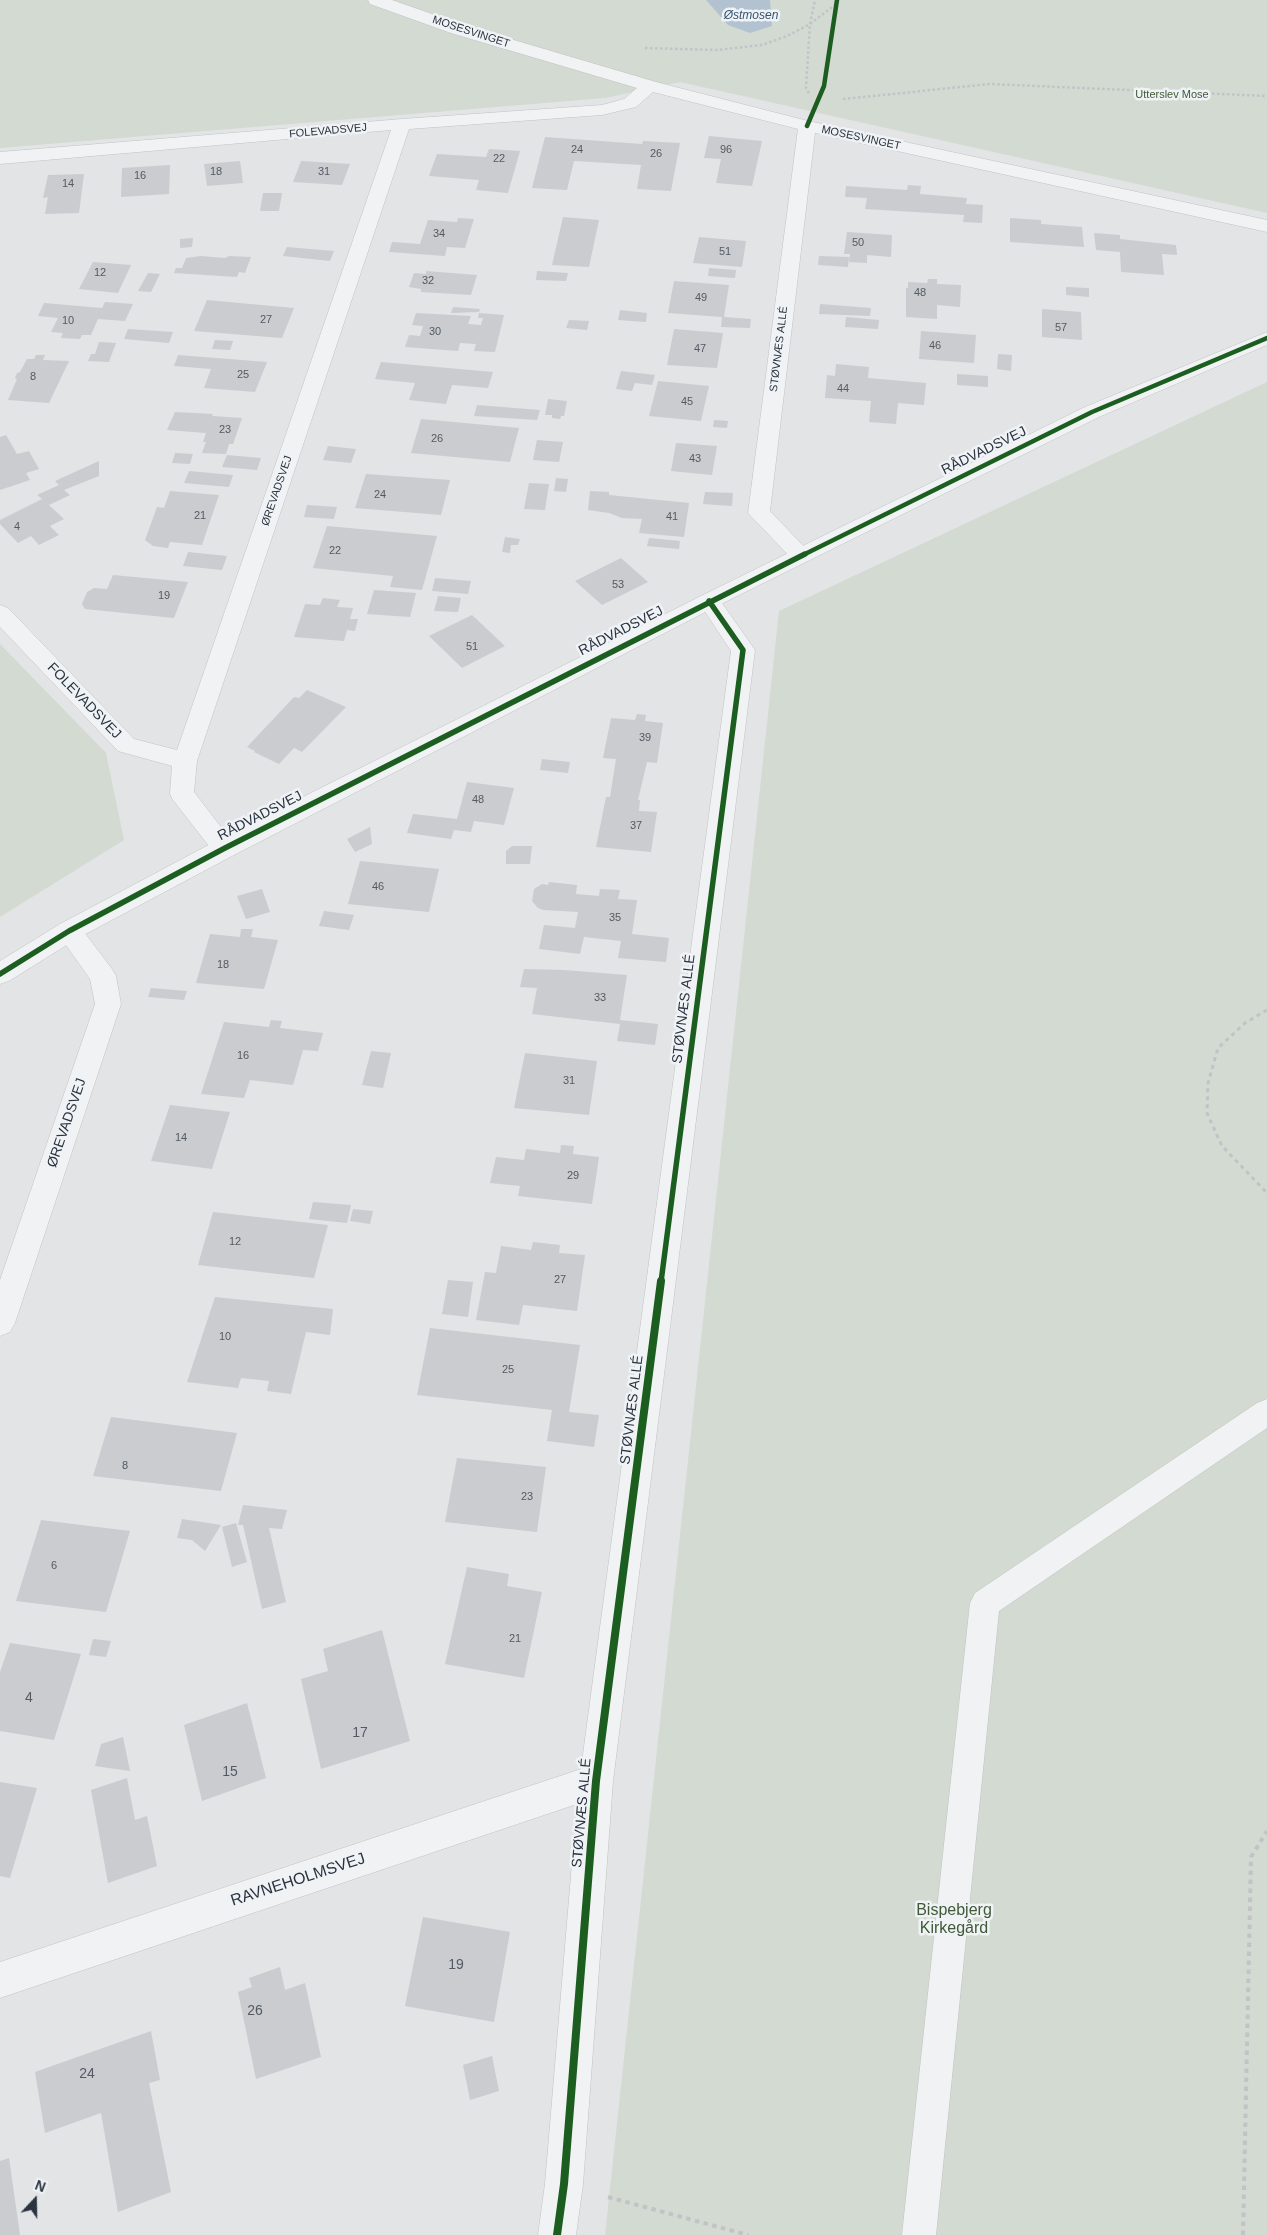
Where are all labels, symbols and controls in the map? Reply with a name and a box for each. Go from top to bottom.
water label: Østmosen [724,9,778,23]
street label: MOSESVINGET [431,13,511,51]
park label: Utterslev Mose [1135,88,1209,102]
street label: FOLEVADSVEJ [289,121,367,141]
street label: MOSESVINGET [820,123,902,153]
house number: 24 [571,143,583,157]
house number: 96 [720,143,732,157]
house number: 26 [650,147,662,161]
house number: 22 [493,152,505,166]
house number: 18 [210,165,222,179]
house number: 31 [318,165,330,179]
house number: 16 [134,169,146,183]
house number: 14 [62,177,74,191]
house number: 34 [433,227,445,241]
house number: 50 [852,236,864,250]
house number: 51 [719,245,731,259]
house number: 12 [94,266,106,280]
house number: 32 [422,274,434,288]
house number: 48 [914,286,926,300]
house number: 49 [695,291,707,305]
street label: STØVNÆS ALLÉ [767,305,791,393]
house number: 27 [260,313,272,327]
house number: 10 [62,314,74,328]
house number: 57 [1055,321,1067,335]
house number: 30 [429,325,441,339]
house number: 46 [929,339,941,353]
house number: 47 [694,342,706,356]
house number: 25 [237,368,249,382]
house number: 8 [30,370,36,384]
house number: 44 [837,382,849,396]
house number: 45 [681,395,693,409]
house number: 23 [219,423,231,437]
street label: RÅDVADSVEJ [939,423,1029,479]
house number: 26 [431,432,443,446]
house number: 43 [689,452,701,466]
street label: ØREVADSVEJ [259,454,295,528]
house number: 24 [374,488,386,502]
house number: 21 [194,509,206,523]
house number: 41 [666,510,678,524]
house number: 4 [14,520,20,534]
house number: 22 [329,544,341,558]
house number: 53 [612,578,624,592]
house number: 19 [158,589,170,603]
street label: RÅDVADSVEJ [576,603,666,659]
house number: 51 [466,640,478,654]
street label: FOLEVADSVEJ [43,659,125,743]
house number: 39 [639,731,651,745]
street label: RÅDVADSVEJ [215,788,305,844]
house number: 48 [472,793,484,807]
house number: 37 [630,819,642,833]
house number: 46 [372,880,384,894]
house number: 35 [609,911,621,925]
street label: STØVNÆS ALLÉ [669,954,699,1064]
house number: 18 [217,958,229,972]
house number: 33 [594,991,606,1005]
house number: 16 [237,1049,249,1063]
house number: 31 [563,1074,575,1088]
street label: ØREVADSVEJ [44,1076,90,1170]
house number: 14 [175,1131,187,1145]
house number: 29 [567,1169,579,1183]
house number: 12 [229,1235,241,1249]
house number: 27 [554,1273,566,1287]
house number: 10 [219,1330,231,1344]
street label: STØVNÆS ALLÉ [617,1355,647,1465]
house number: 25 [502,1363,514,1377]
house number: 8 [122,1459,128,1473]
house number: 23 [521,1490,533,1504]
house number: 6 [51,1559,57,1573]
house number: 21 [509,1632,521,1646]
house number: 4 [25,1690,33,1706]
house number: 17 [352,1725,368,1741]
street label: STØVNÆS ALLÉ [569,1758,595,1868]
house number: 15 [222,1764,238,1780]
street label: RAVNEHOLMSVEJ [228,1849,368,1911]
park label: Bispebjerg Kirkegård [916,1901,992,1939]
house number: 19 [448,1957,464,1973]
house number: 26 [247,2003,263,2019]
house number: 24 [79,2066,95,2082]
north arrow [10,2175,60,2225]
text: N [33,2177,48,2195]

